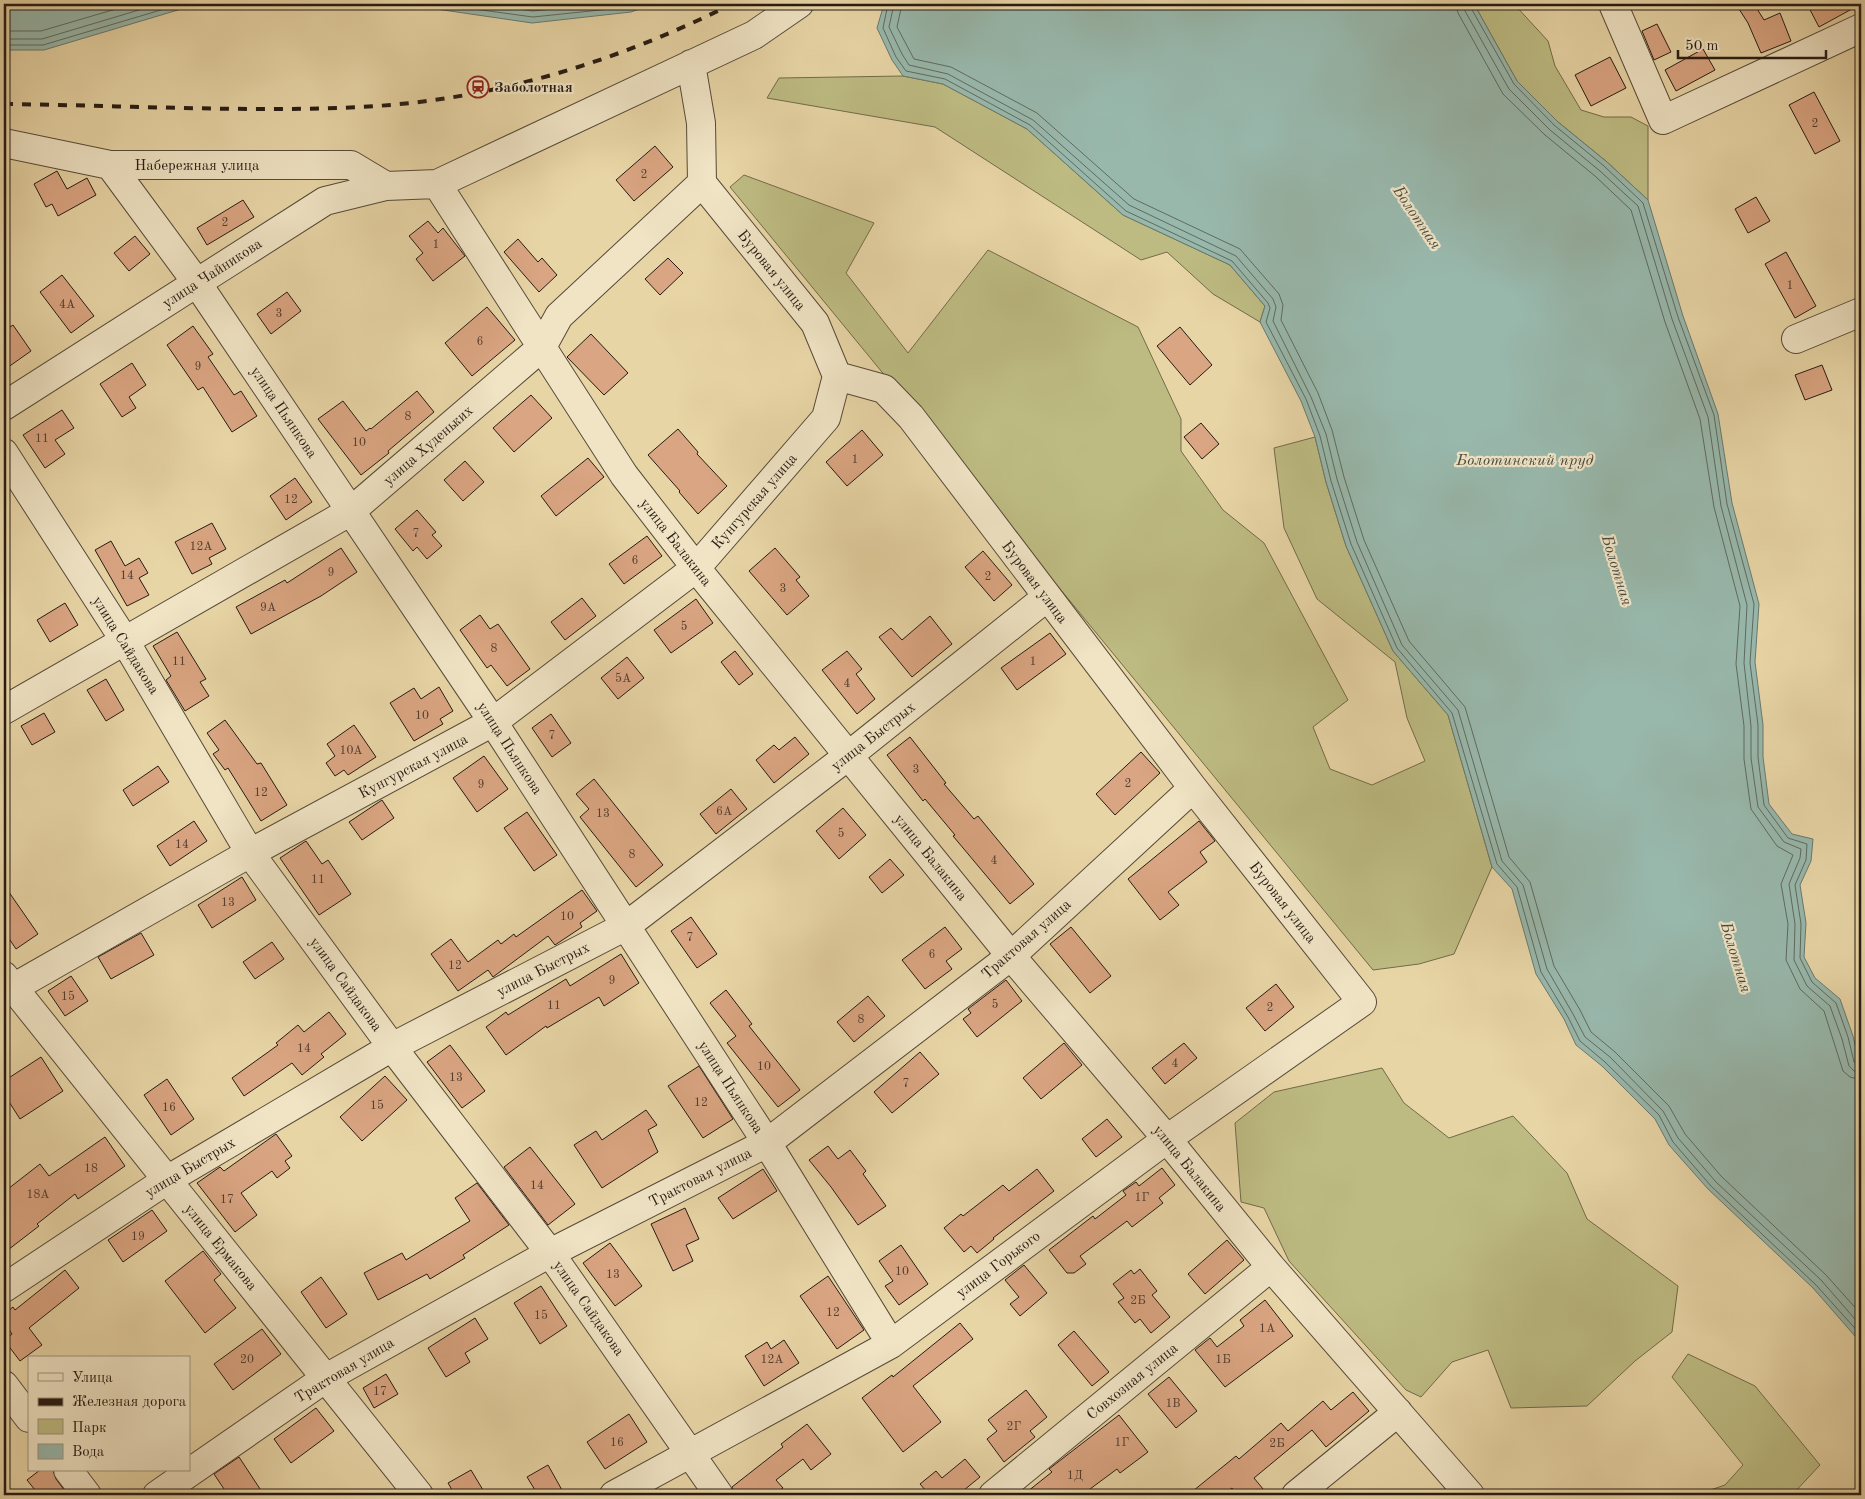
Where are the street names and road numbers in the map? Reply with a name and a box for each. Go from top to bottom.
street label: Набережная улица [134,159,260,174]
street label: Буровая улица [734,228,808,314]
street label: улица Чайникова [161,236,266,312]
street label: улица Пьянкова [247,364,319,462]
street label: улица Худеньких [381,403,477,489]
street label: Кунгурская улица [710,451,801,553]
street label: улица Балакина [636,496,714,590]
street label: Буровая улица [998,539,1070,627]
street label: улица Сайдакова [89,594,161,698]
street label: улица Пьянкова [473,700,544,798]
street label: улица Быстрых [829,700,919,775]
street label: Кунгурская улица [357,732,471,802]
street label: улица Балакина [890,812,970,905]
street label: Буровая улица [1246,859,1318,947]
street label: Трактовая улица [979,897,1075,983]
street label: улица Сайдакова [306,935,384,1035]
street label: улица Быстрых [495,940,593,1000]
street label: улица Пьянкова [694,1039,765,1137]
street label: улица Балакина [1149,1123,1229,1216]
street label: улица Быстрых [143,1135,239,1201]
street label: Трактовая улица [647,1146,755,1211]
street label: улица Ермакова [181,1202,259,1294]
street label: улица Горького [954,1229,1044,1302]
street label: улица Сайдакова [549,1259,626,1360]
street label: Трактовая улица [293,1335,398,1407]
street label: Совхозная улица [1085,1341,1182,1423]

